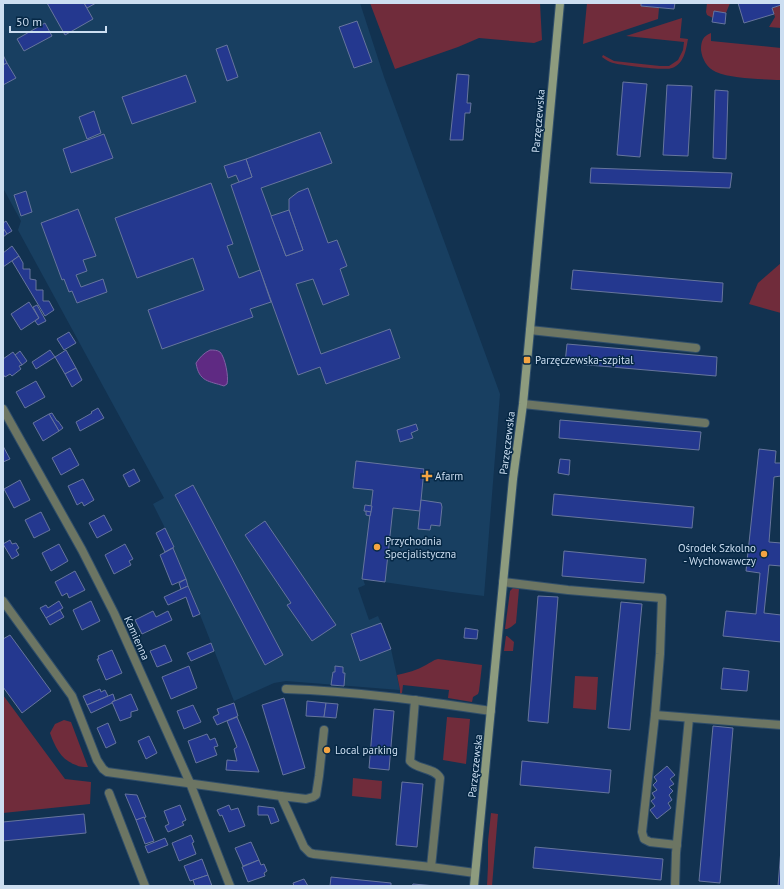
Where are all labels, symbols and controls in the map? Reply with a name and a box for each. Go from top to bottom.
scale bar [10,8,106,34]
text: 50 m [16,14,42,29]
street label: Parzęczewska [528,89,548,153]
place label: Parzęczewska-szpital [535,353,634,367]
marker: Parzęczewska-szpital [522,355,532,365]
street label: Parzęczewska [496,411,518,475]
place label: Afarm [435,469,463,483]
marker: Afarm [422,471,432,481]
place label: Przychodnia Specjalistyczna [385,534,456,561]
place label: Ośrodek Szkolno - Wychowawczy [678,541,757,568]
marker: Przychodnia Specjalistyczna [372,542,382,552]
marker: Ośrodek Szkolno - Wychowawczy [759,549,769,559]
street label: Kamienna [121,614,153,662]
street label: Parzęczewska [465,734,485,798]
place label: Local parking [335,743,398,757]
marker: Local parking [322,745,332,755]

